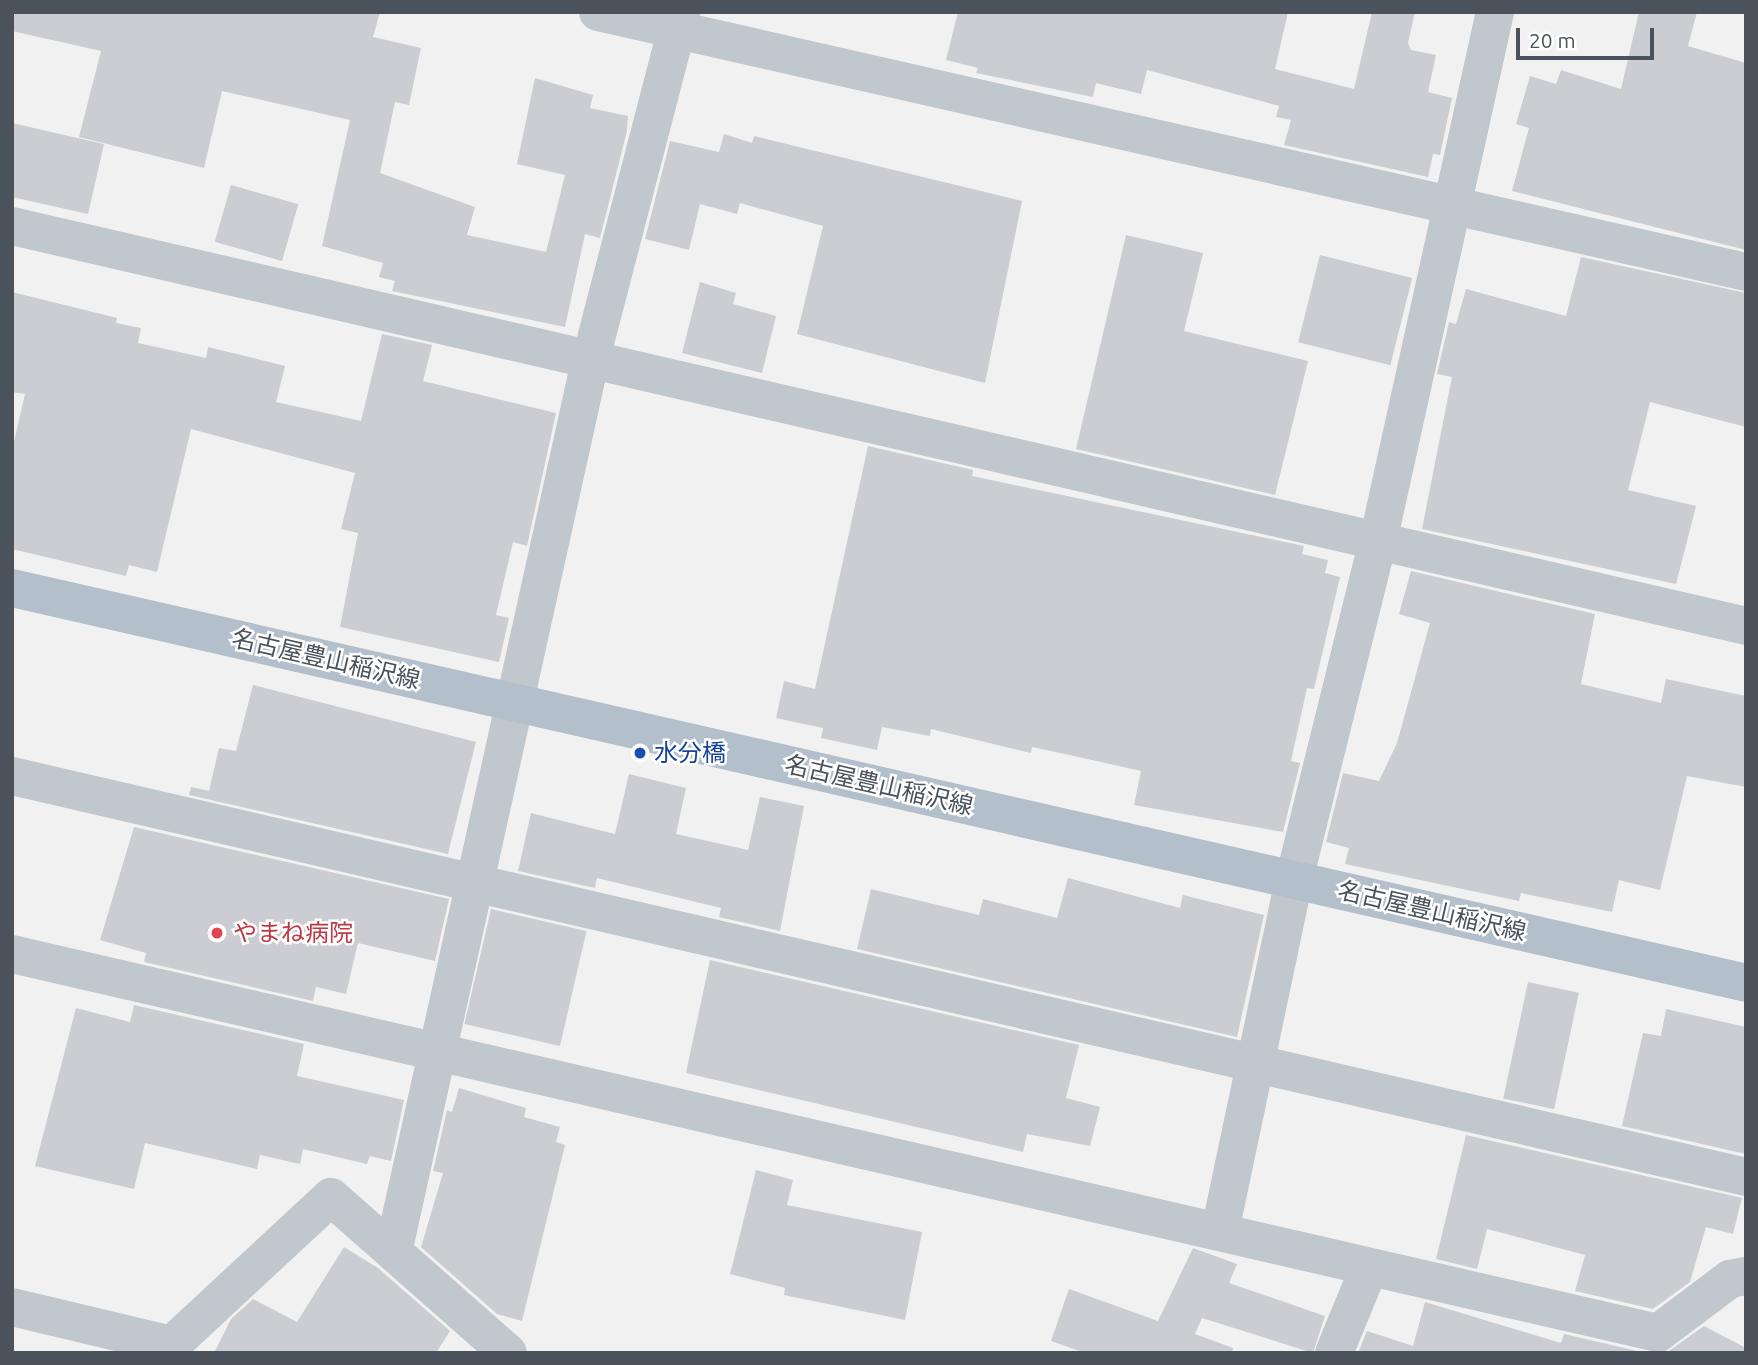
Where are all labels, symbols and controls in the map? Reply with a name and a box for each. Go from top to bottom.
scale bar [1520,14,1658,58]
text: 20 m [1529,28,1576,52]
street label: 名古屋豊山稲沢線 [229,623,423,695]
place label: 水分橋 [654,739,726,767]
marker: 水分橋 [632,745,648,761]
street label: 名古屋豊山稲沢線 [782,749,976,821]
street label: 名古屋豊山稲沢線 [1335,875,1529,947]
place label: やまね病院 [233,919,353,947]
marker: やまね病院 [207,923,227,943]

